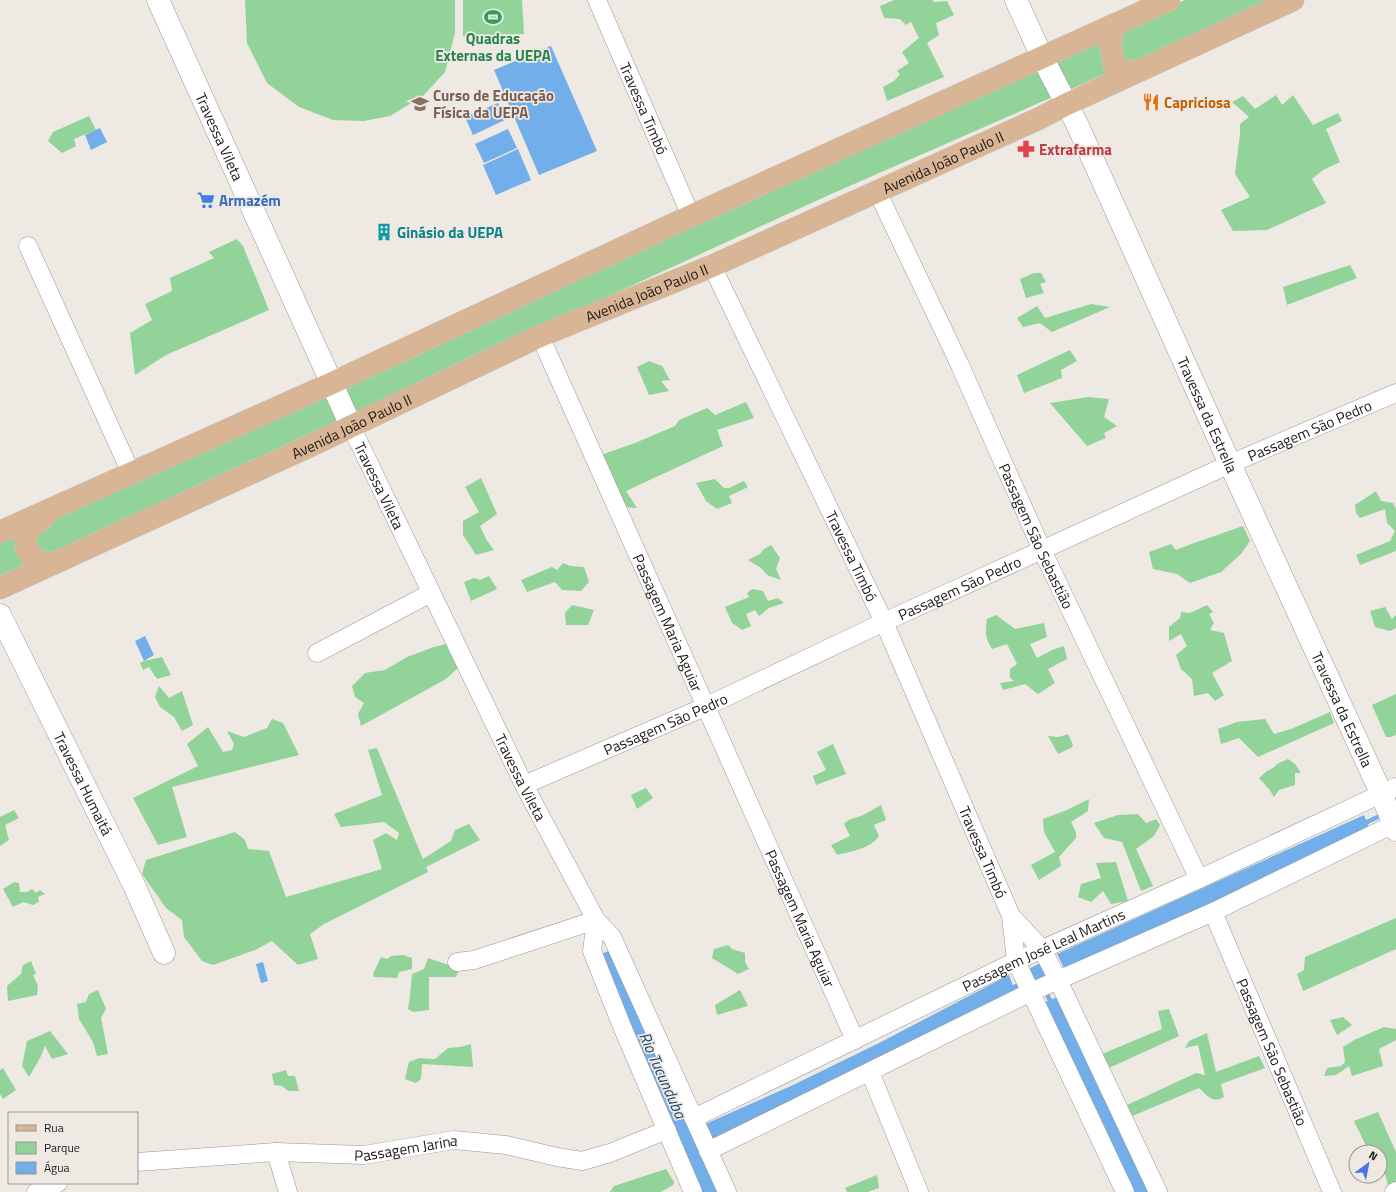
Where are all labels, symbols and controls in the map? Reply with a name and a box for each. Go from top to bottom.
sports icon: Quadras Externas da UEPA [483,7,503,27]
place label: Quadras Externas da UEPA [435,27,551,67]
street label: Travessa Timbó [614,59,674,158]
place label: Curso de Educação Física da UEPA [433,84,554,124]
street label: Travessa Vileta [190,89,250,185]
place label: Capriciosa [1164,91,1231,114]
restaurant icon: Capriciosa [1141,92,1161,112]
school or university icon: Curso de Educação Física da UEPA [410,94,430,114]
street label: Avenida João Paulo II [879,124,1007,199]
place label: Extrafarma [1039,138,1112,161]
pharmacy icon: Extrafarma [1016,139,1036,159]
place label: Armazém [219,189,281,212]
supermarket icon: Armazém [196,190,216,210]
place label: Ginásio da UEPA [397,221,503,244]
building icon: Ginásio da UEPA [374,222,394,242]
street label: Avenida João Paulo II [582,257,712,328]
street label: Travessa da Estrella [1172,353,1244,477]
street label: Avenida João Paulo II [288,388,415,464]
street label: Passagem São Pedro [1244,393,1375,467]
street label: Travessa Vileta [349,438,411,533]
street label: Passagem São Sebastião [993,459,1080,613]
street label: Travessa Timbó [820,507,884,605]
street label: Passagem Maria Aguiar [627,550,709,695]
street label: Passagem São Pedro [894,550,1025,626]
street label: Travessa da Estrella [1306,648,1379,771]
street label: Passagem São Pedro [600,686,731,761]
street label: Travessa Humaitá [48,728,119,840]
street label: Travessa Vileta [489,730,553,825]
street label: Travessa Timbó [953,802,1013,902]
street label: Passagem Maria Aguiar [760,846,841,991]
street label: Passagem José Leal Martins [958,902,1129,997]
street label: Passagem São Sebastião [1231,975,1314,1129]
water label: Rio Tucunduba [633,1028,693,1123]
legend [8,1112,138,1184]
text: Rua [44,1118,64,1137]
street label: Passagem Jarina [354,1128,459,1167]
text: Parque [44,1138,80,1157]
north arrow [1348,1144,1388,1184]
text: N [1366,1147,1381,1164]
text: Água [44,1158,70,1177]

